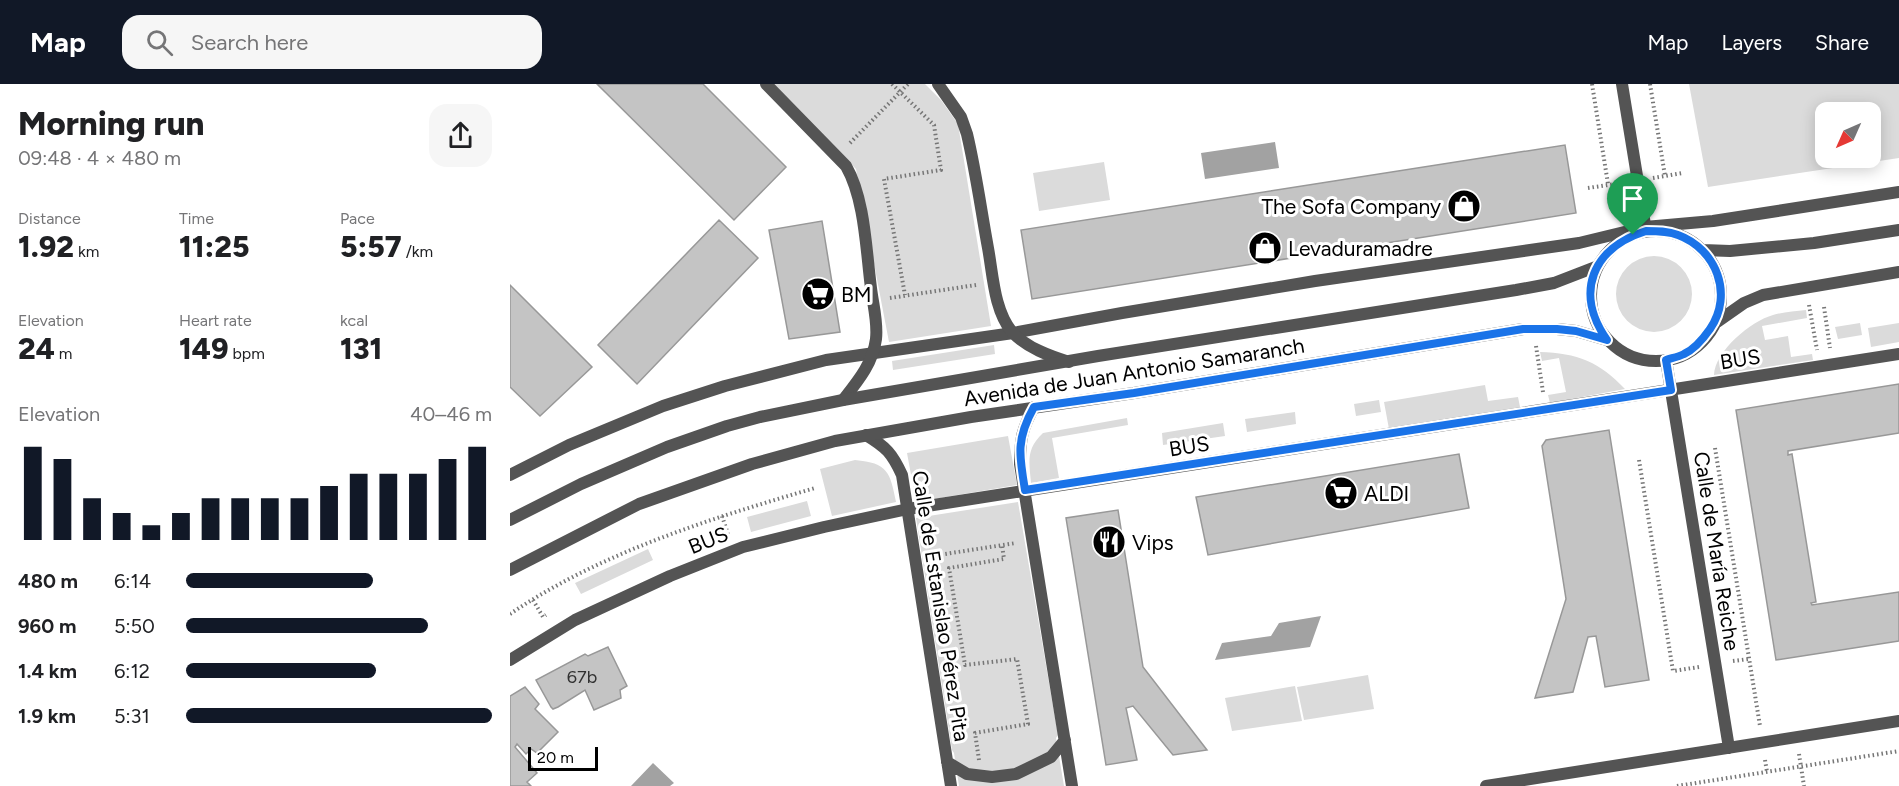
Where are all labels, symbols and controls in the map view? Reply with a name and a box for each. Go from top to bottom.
search box [122,15,542,69]
text: Map [30,25,86,59]
icon: search [143,26,176,59]
text: Search here [191,29,308,56]
text: Map [1648,30,1688,55]
text: Layers [1721,30,1782,55]
text: Share [1815,30,1869,55]
north arrow [1815,102,1881,168]
map controls [1815,102,1881,168]
text: Morning run [18,104,204,143]
button: share [429,104,492,167]
text: 09:48 · 4 × 480 m [18,146,181,170]
pin [1607,173,1658,235]
icon: arrive [1616,182,1649,215]
shop icon: The Sofa Company [1446,188,1482,224]
place label: The Sofa Company [1261,194,1441,219]
text: Distance [18,209,81,228]
text: Time [179,209,214,228]
text: Pace [340,209,375,228]
text: 1.92 [18,228,74,265]
text: 11:25 [179,228,249,265]
text: 5:57 [340,228,402,265]
shop icon: Levaduramadre [1247,230,1283,266]
place label: Levaduramadre [1288,236,1433,261]
text: km [74,242,99,261]
text: /km [402,242,433,261]
supermarket icon: BM [800,276,836,312]
place label: BM [841,282,872,307]
text: Elevation [18,311,84,330]
text: Heart rate [179,311,252,330]
text: kcal [340,311,368,330]
text: 24 [18,330,55,367]
text: 149 [179,330,229,367]
text: 131 [340,330,382,367]
street label: Avenida de Juan Antonio Samaranch [962,333,1306,411]
street label: BUS [1718,343,1762,375]
text: m [55,344,72,363]
text: bpm [229,344,265,363]
text: Elevation [18,402,100,426]
text: 40–46 m [410,402,492,426]
street label: BUS [1167,430,1211,462]
street label: Calle de María Reiche [1689,450,1745,652]
street label: Calle de Estanislao Pérez Pita [907,469,975,743]
supermarket icon: ALDI [1323,475,1359,511]
place label: ALDI [1364,481,1409,506]
street label: BUS [685,521,731,559]
restaurant icon: Vips [1091,524,1127,560]
place label: Vips [1132,530,1174,555]
text: 480 m [18,569,78,593]
text: 6:14 [114,569,151,593]
text: 960 m [18,614,76,638]
text: 5:50 [114,614,155,638]
text: 1.4 km [18,659,77,683]
text: 6:12 [114,659,150,683]
house number: 67b [567,666,597,688]
text: 1.9 km [18,704,76,728]
text: 5:31 [114,704,150,728]
scale bar [528,744,598,772]
text: 20 m [537,748,574,767]

